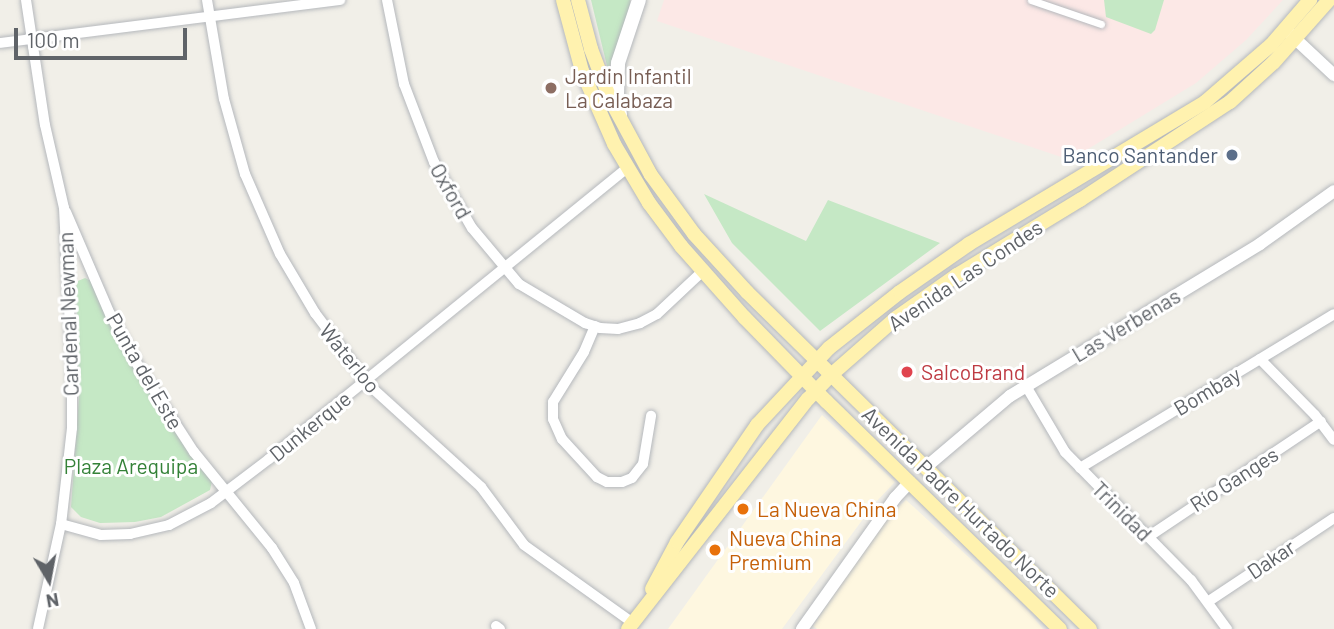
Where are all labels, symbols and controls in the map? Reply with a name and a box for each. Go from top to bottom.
scale bar [18,14,191,58]
text: 100 m [27,27,80,52]
place label: Jardin Infantil La Calabaza [565,63,691,113]
marker: Jardin Infantil La Calabaza [543,80,559,96]
place label: Banco Santander [1062,142,1218,168]
marker: Banco Santander [1224,147,1240,163]
street label: Oxford [425,159,477,223]
street label: Avenida Las Condes [883,214,1047,336]
street label: Cardenal Newman [53,231,83,397]
street label: Las Verbenas [1067,283,1185,367]
street label: Punta del Este [101,308,189,434]
street label: Waterloo [314,318,386,398]
place label: SalcoBrand [921,359,1025,385]
street label: Bombay [1169,361,1245,421]
marker: SalcoBrand [899,364,915,380]
street label: Dunkerque [264,385,356,467]
street label: Avenida Padre Hurtado Norte [857,401,1065,603]
street label: Río Ganges [1185,441,1283,517]
park label: Plaza Arequipa [64,453,198,479]
street label: Trinidad [1087,476,1157,546]
place label: La Nueva China [757,496,896,522]
marker: La Nueva China [735,501,751,517]
place label: Nueva China Premium [729,525,842,575]
street label: Dakar [1242,534,1300,584]
marker: Nueva China Premium [707,542,723,558]
north arrow [14,545,84,615]
text: N [45,589,61,614]

